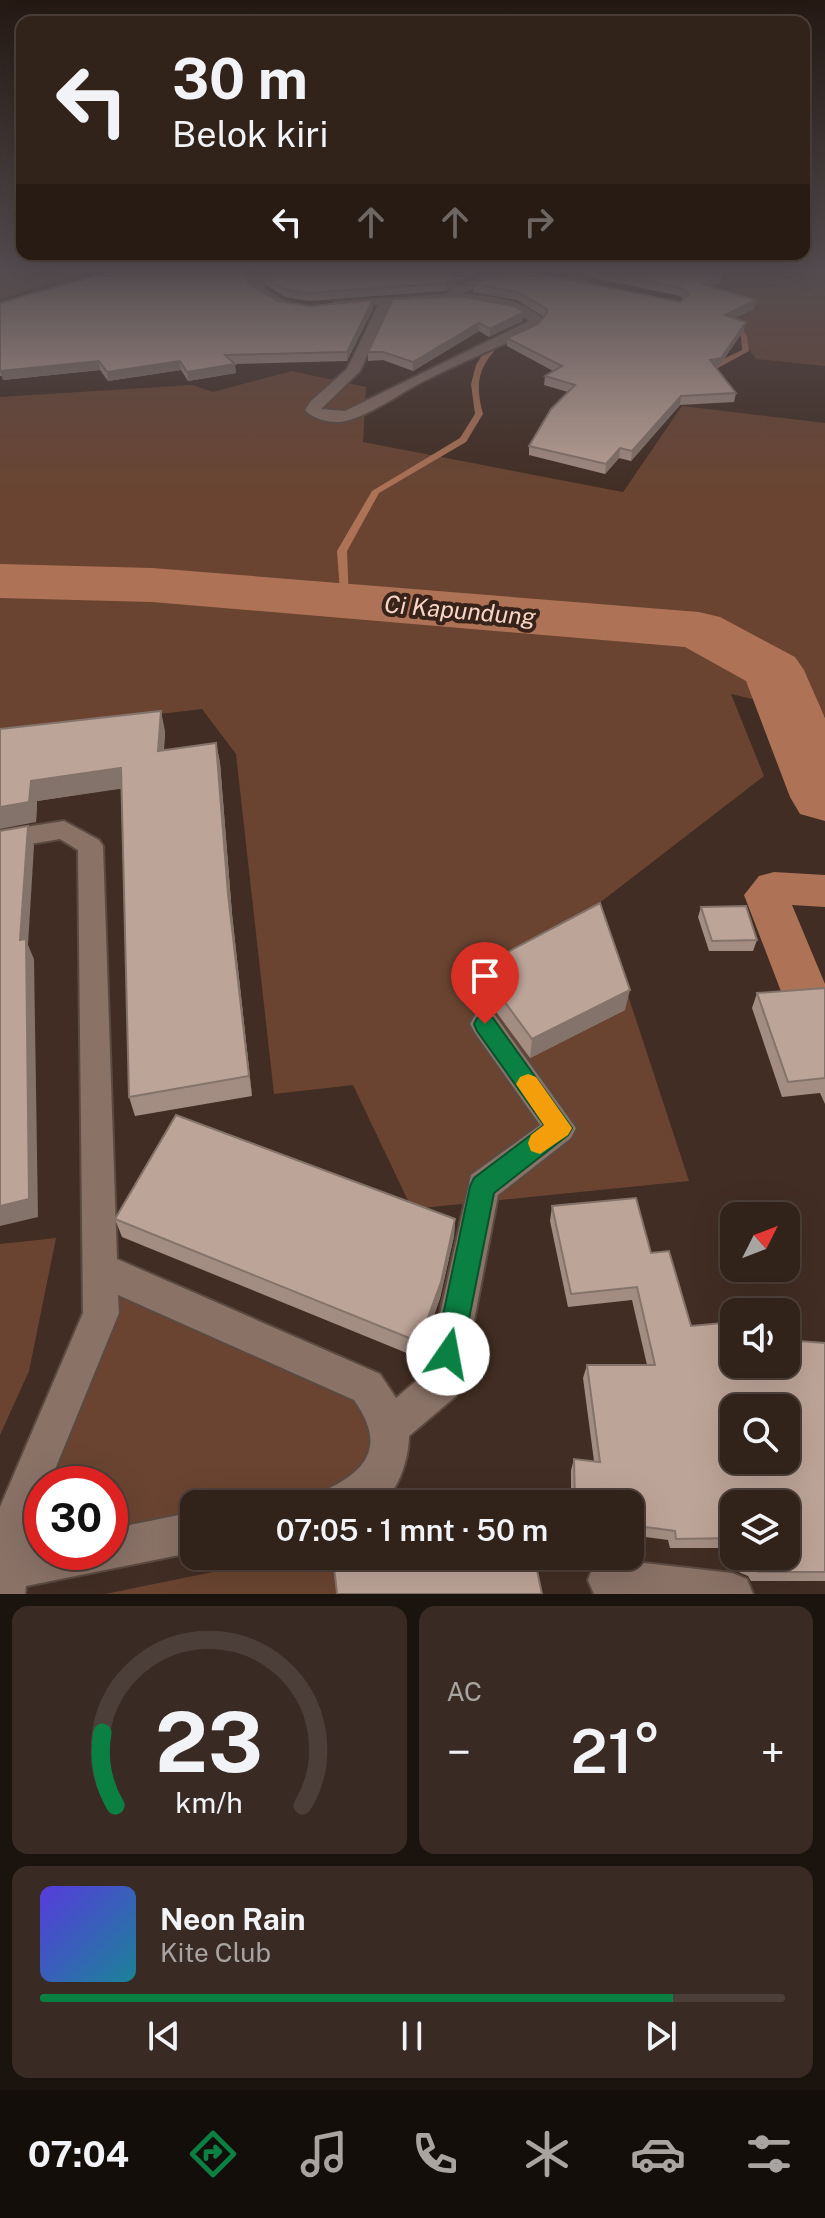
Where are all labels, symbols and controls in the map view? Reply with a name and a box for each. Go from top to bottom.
text: 30 m [172,46,308,112]
icon: left [40,48,144,152]
text: Belok kiri [172,113,328,155]
icon: left [265,200,309,244]
icon: ahead [349,200,393,244]
icon: ahead [433,200,477,244]
icon: right [517,200,561,244]
water label: Ci Kapundung [383,589,538,631]
pin [451,942,519,1024]
icon: arrive [463,954,507,998]
north arrow [720,1202,800,1282]
map controls [720,1202,800,1570]
button: sound [720,1298,800,1378]
position arrow [406,1312,490,1396]
button: search [720,1394,800,1474]
speed limit sign: 30 [24,1466,128,1570]
button: layers [720,1490,800,1570]
text: 07:05 · 1 mnt · 50 m [276,1512,548,1548]
text: AC [447,1676,482,1707]
text: 23 [155,1693,263,1791]
text: 21° [571,1716,661,1787]
text: − [447,1726,471,1778]
text: + [761,1726,785,1778]
text: km/h [176,1786,243,1819]
text: Neon Rain [160,1901,306,1937]
text: Kite Club [160,1937,271,1968]
icon: previous [142,2014,186,2058]
icon: pause [390,2014,434,2058]
icon: next [639,2014,683,2058]
icon: directions [185,2126,241,2182]
icon: music [296,2126,352,2182]
icon: phone [407,2126,463,2182]
icon: climate [519,2126,575,2182]
icon: car [630,2126,686,2182]
icon: filters [741,2126,797,2182]
text: 07:04 [28,2133,129,2175]

